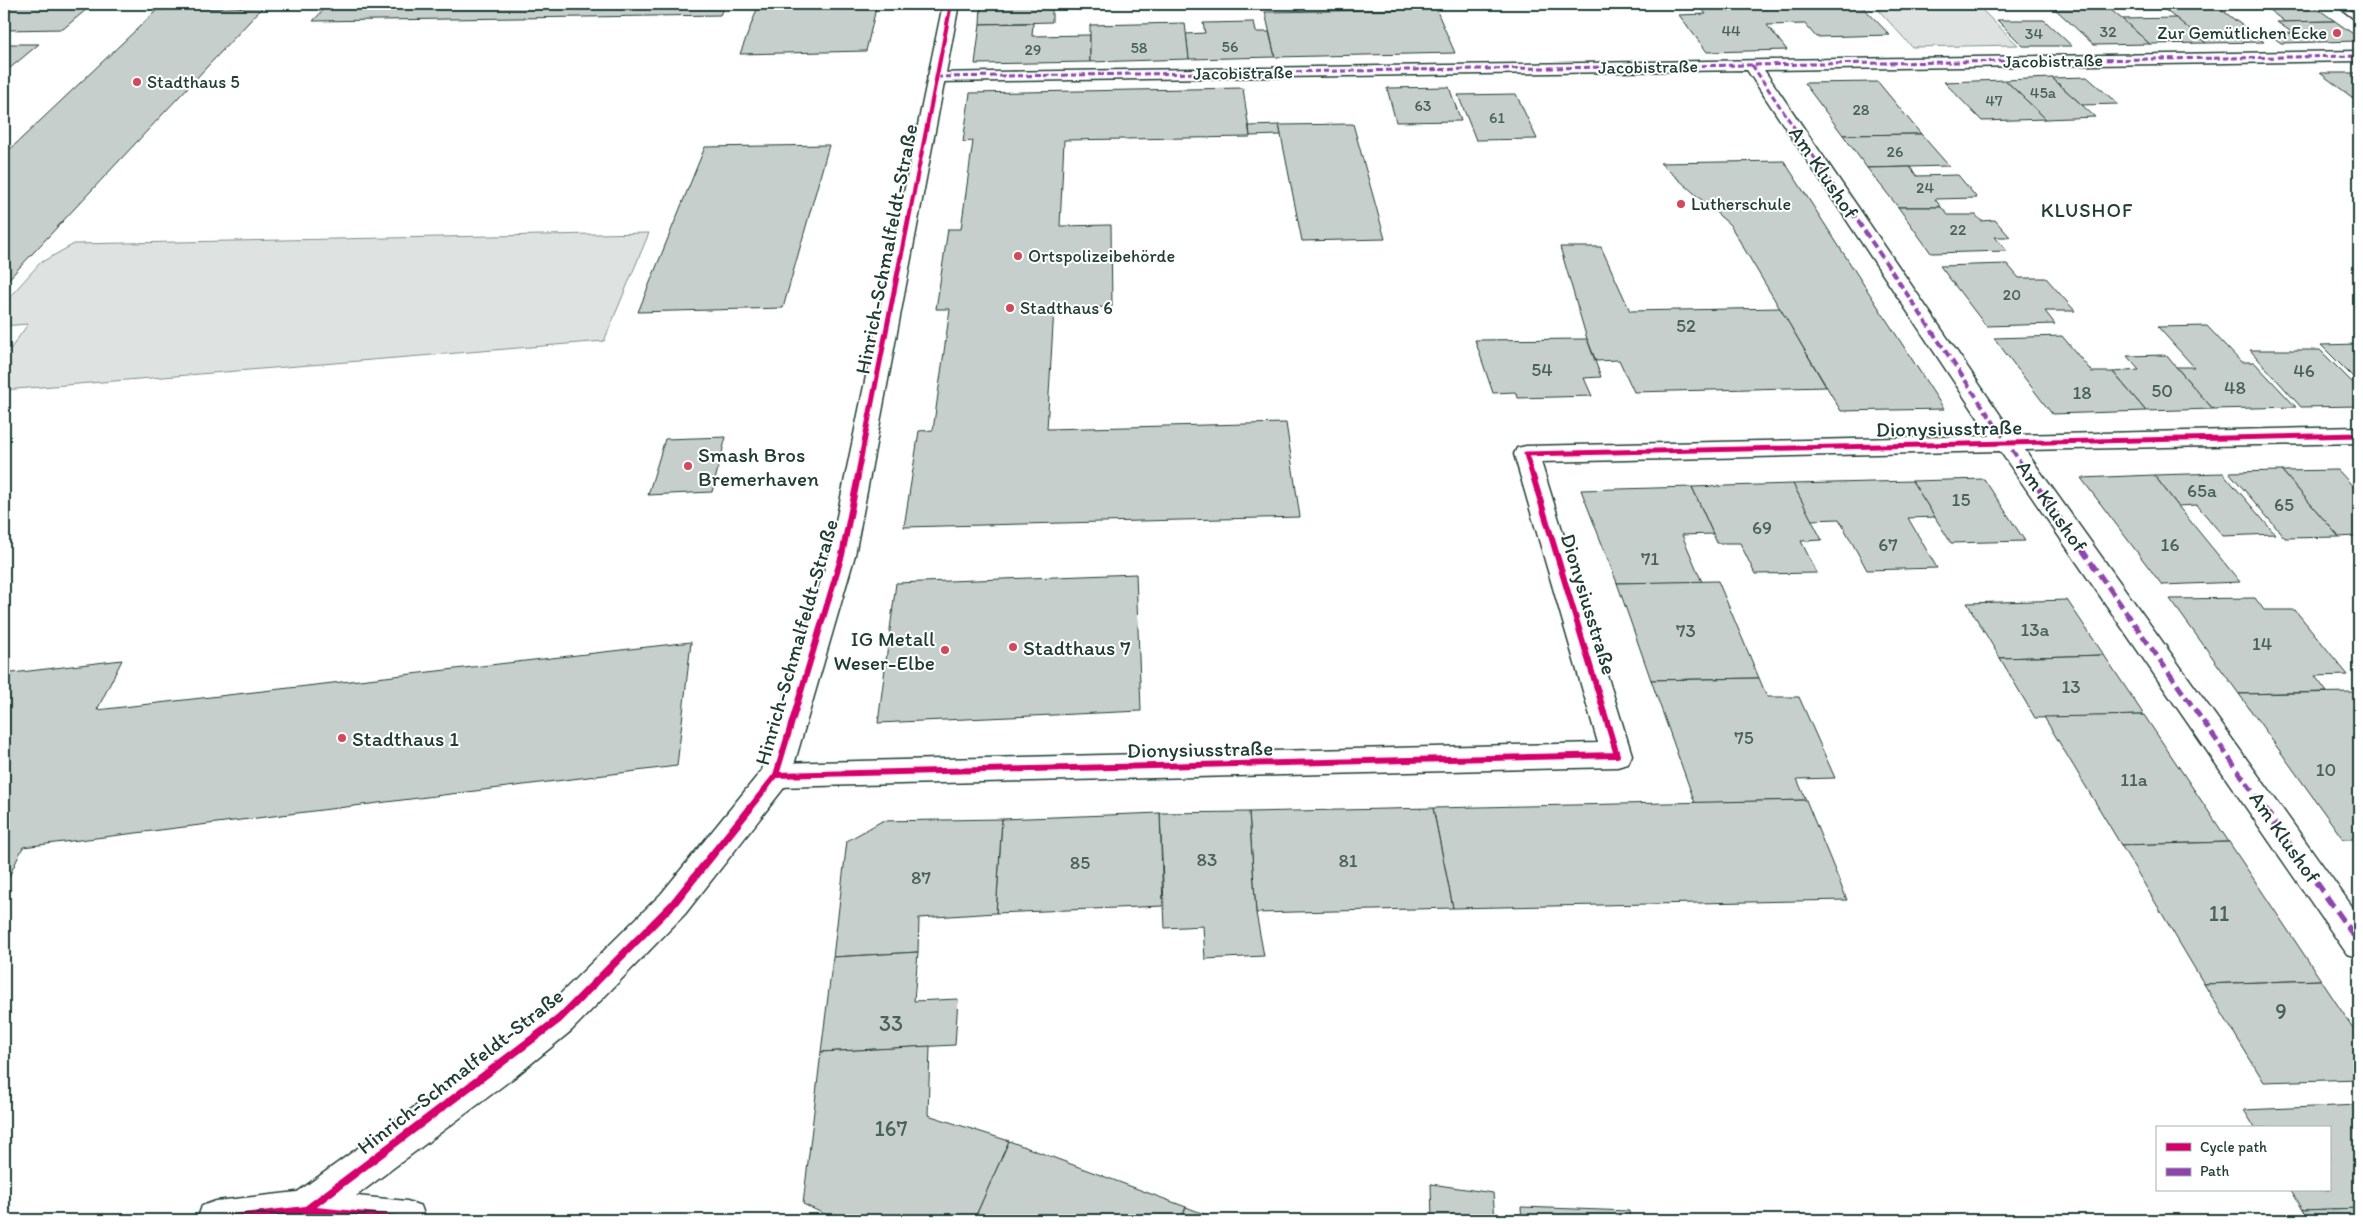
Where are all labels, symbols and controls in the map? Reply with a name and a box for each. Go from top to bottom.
house number: 44 [1721,21,1741,40]
house number: 32 [2099,22,2117,41]
place label: Zur Gemütlichen Ecke [2157,22,2327,44]
house number: 34 [2025,24,2044,43]
marker: Zur Gemütlichen Ecke [2331,27,2343,39]
house number: 56 [1222,37,1238,56]
house number: 58 [1130,38,1148,57]
house number: 29 [1025,40,1041,59]
street label: Jacobistraße [2003,49,2103,73]
street label: Jacobistraße [1598,55,1698,79]
street label: Jacobistraße [1193,61,1293,85]
place label: Stadthaus 5 [147,71,240,93]
marker: Stadthaus 5 [131,76,143,88]
house number: 45a [2030,83,2057,102]
house number: 47 [1985,91,2003,110]
house number: 63 [1414,96,1432,115]
house number: 28 [1852,100,1870,119]
house number: 61 [1489,108,1506,127]
street label: Am Klushof [1784,121,1864,223]
street label: Hinrich-Schmalfeldt-Straße [849,122,923,376]
house number: 26 [1887,142,1903,161]
house number: 24 [1916,178,1934,197]
place label: Lutherschule [1691,193,1791,215]
marker: Lutherschule [1675,198,1687,210]
district label: KLUSHOF [2041,198,2133,222]
house number: 22 [1950,220,1967,239]
place label: Ortspolizeibehörde [1028,245,1175,267]
marker: Ortspolizeibehörde [1012,250,1024,262]
house number: 20 [2003,285,2021,304]
place label: Stadthaus 6 [1020,297,1113,319]
marker: Stadthaus 6 [1004,302,1016,314]
house number: 52 [1676,314,1696,337]
house number: 54 [1531,358,1553,381]
house number: 46 [2293,359,2315,382]
house number: 48 [2224,376,2246,399]
house number: 50 [2151,379,2173,402]
house number: 18 [2072,381,2092,404]
street label: Dionysiusstraße [1876,414,2022,442]
place label: Smash Bros Bremerhaven [698,442,819,491]
street label: Am Klushof [2011,455,2093,557]
marker: Smash Bros Bremerhaven [682,460,694,472]
house number: 65a [2187,479,2217,502]
house number: 15 [1952,488,1970,511]
house number: 65 [2274,493,2294,516]
street label: Hinrich-Schmalfeldt-Straße [749,516,843,768]
house number: 69 [1752,516,1772,539]
street label: Dionysiusstraße [1556,530,1622,678]
house number: 67 [1878,533,1898,556]
house number: 16 [2161,533,2179,556]
house number: 71 [1641,547,1659,570]
house number: 13a [2020,618,2050,641]
house number: 73 [1676,619,1696,642]
place label: IG Metall Weser-Elbe [834,626,935,675]
house number: 14 [2252,632,2272,655]
place label: Stadthaus 7 [1023,635,1131,660]
marker: Stadthaus 7 [1007,641,1019,653]
marker: IG Metall Weser-Elbe [939,644,951,656]
house number: 13 [2061,675,2081,698]
place label: Stadthaus 1 [352,726,459,751]
house number: 75 [1734,726,1754,749]
marker: Stadthaus 1 [336,732,348,744]
street label: Dionysiusstraße [1127,735,1273,763]
house number: 10 [2316,758,2336,781]
house number: 11a [2120,768,2148,791]
street label: Am Klushof [2244,786,2326,888]
house number: 83 [1197,848,1217,871]
house number: 81 [1338,849,1358,872]
house number: 85 [1070,851,1090,874]
house number: 87 [911,866,931,889]
house number: 11 [2209,900,2229,927]
street label: Hinrich-Schmalfeldt-Straße [352,983,568,1159]
house number: 9 [2275,998,2287,1025]
house number: 33 [879,1010,903,1037]
house number: 167 [875,1115,907,1142]
legend [2156,1126,2330,1192]
text: Cycle path [2200,1138,2267,1156]
text: Path [2200,1162,2229,1180]

